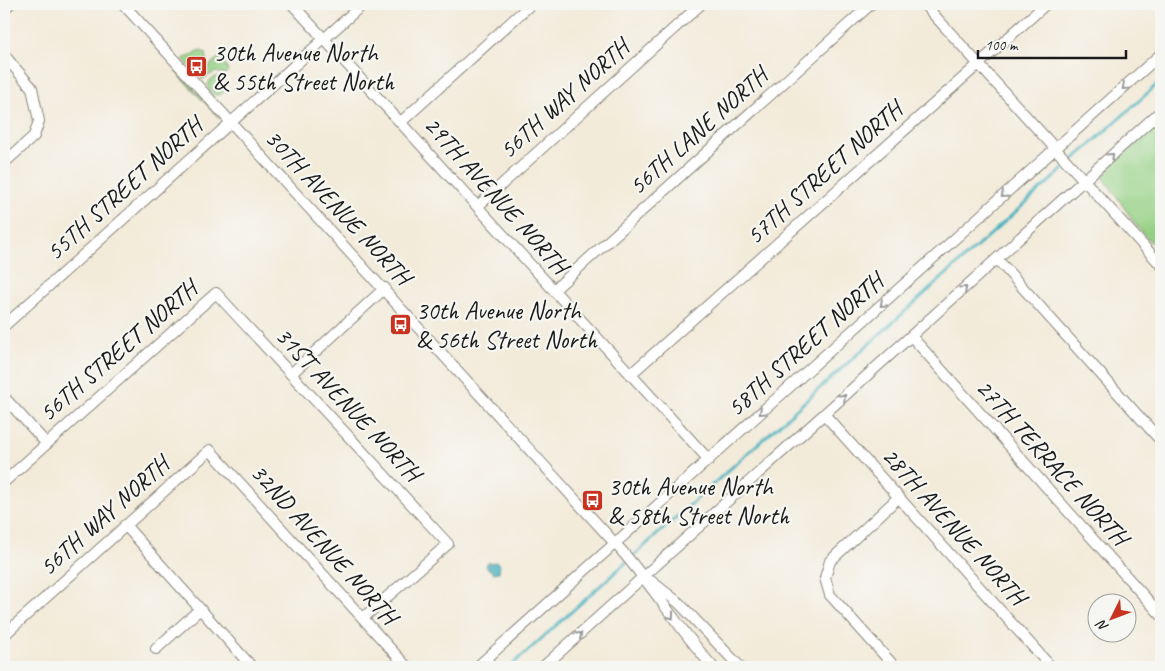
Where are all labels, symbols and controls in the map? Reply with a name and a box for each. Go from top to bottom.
scale bar [978,28,1125,60]
street label: 56TH WAY NORTH [492,30,639,166]
text: 100 m [985,36,1019,55]
place label: 30th Avenue North & 55th Street North [213,37,395,98]
bus stop icon: 30th Avenue North & 55th Street North [185,55,209,79]
street label: 56TH LANE NORTH [622,58,777,202]
one-way arrow [1121,81,1130,90]
street label: 57TH STREET NORTH [739,92,912,252]
street label: 55TH STREET NORTH [39,108,212,268]
street label: 29TH AVENUE NORTH [417,109,578,283]
street label: 30TH AVENUE NORTH [258,122,421,294]
one-way arrow [1105,153,1114,162]
one-way arrow [1000,189,1009,198]
street label: 58TH STREET NORTH [720,264,893,424]
street label: 56TH STREET NORTH [32,271,207,428]
one-way arrow [958,286,967,295]
place label: 30th Avenue North & 56th Street North [416,295,598,356]
one-way arrow [880,298,889,307]
bus stop icon: 30th Avenue North & 56th Street North [388,313,412,337]
street label: 31ST AVENUE NORTH [268,320,430,491]
street label: 27TH TERRACE NORTH [969,372,1138,555]
one-way arrow [837,394,846,403]
one-way arrow [759,406,768,415]
street label: 28TH AVENUE NORTH [875,440,1036,614]
street label: 56TH WAY NORTH [32,447,179,583]
street label: 32ND AVENUE NORTH [243,457,407,634]
place label: 30th Avenue North & 58th Street North [608,471,790,532]
bus stop icon: 30th Avenue North & 58th Street North [580,489,604,513]
north arrow [1088,594,1138,644]
one-way arrow [665,610,674,620]
text: N [1092,616,1112,635]
one-way arrow [573,631,582,640]

